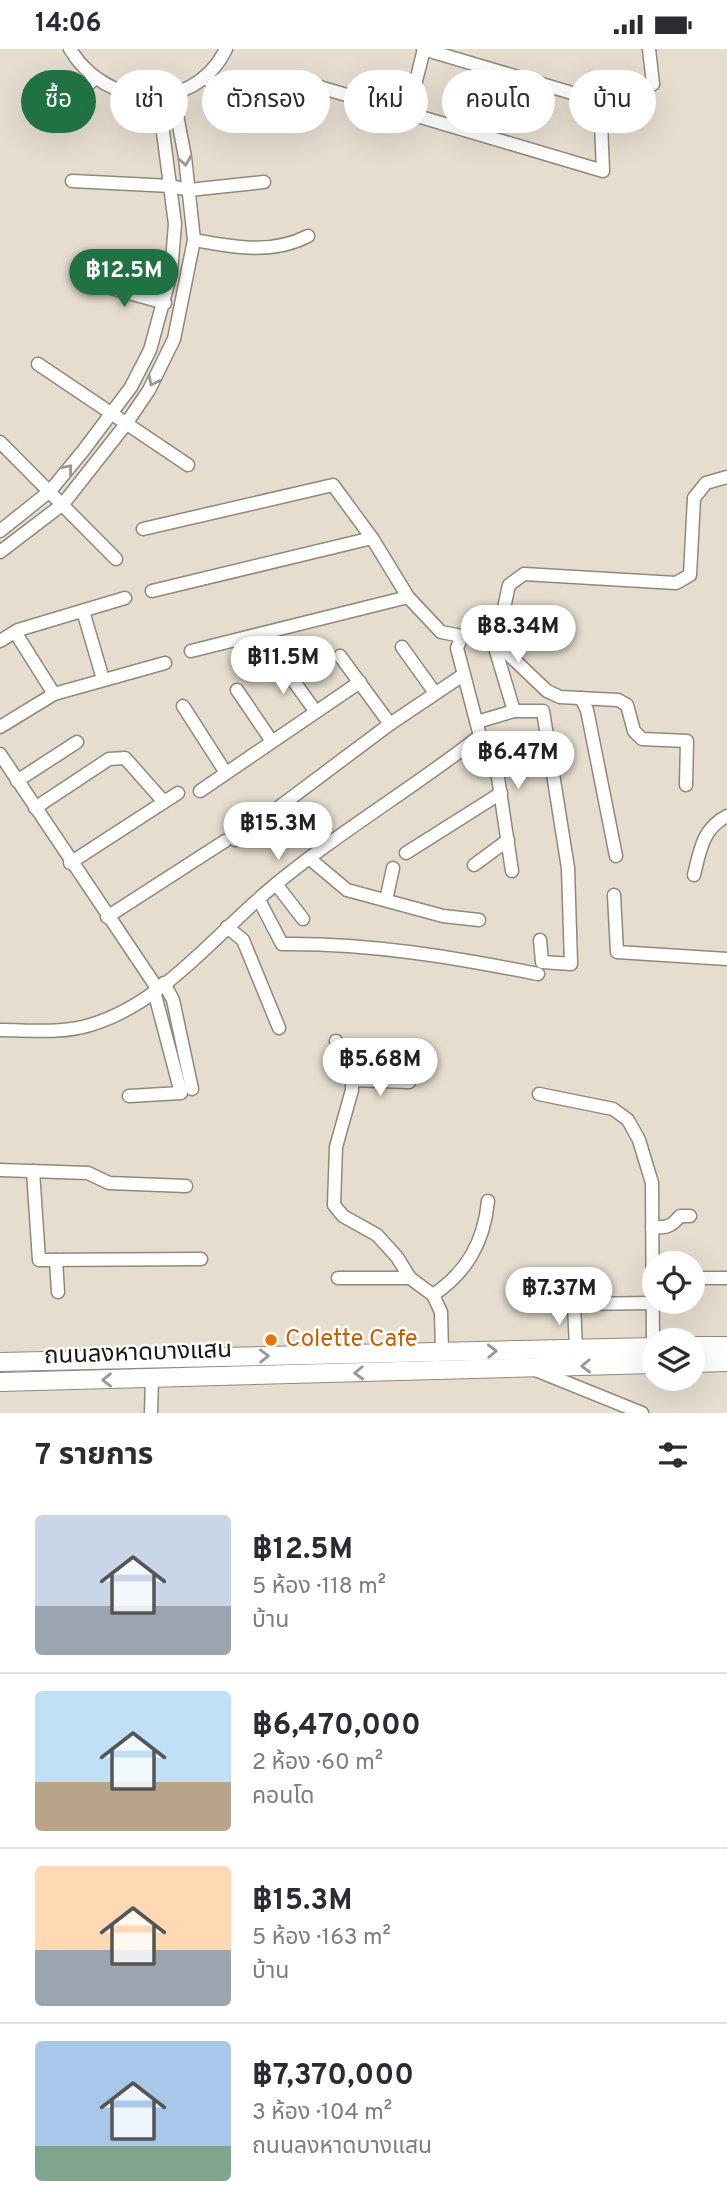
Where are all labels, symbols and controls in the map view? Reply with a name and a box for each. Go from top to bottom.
text: 14:06 [35,8,102,41]
chip: ซื้อ [21,70,96,133]
chip: เช่า [110,70,188,133]
chip: ตัวกรอง [202,70,330,133]
chip: ใหม่ [344,70,428,133]
chip: คอนโด [442,70,555,133]
chip: บ้าน [569,70,656,133]
one-way arrow [177,155,192,167]
pin: ฿12.5M [67,250,181,309]
text: ฿12.5M [85,257,163,286]
one-way arrow [148,374,162,386]
one-way arrow [60,464,73,476]
pin: ฿8.34M [461,605,575,665]
text: ฿8.34M [477,613,559,642]
pin: ฿11.5M [226,637,340,696]
text: ฿11.5M [247,644,319,673]
pin: ฿6.47M [461,731,575,791]
text: ฿6.47M [477,739,559,768]
pin: ฿15.3M [221,803,335,862]
text: ฿15.3M [239,810,317,839]
pin: ฿5.68M [323,1039,437,1098]
text: ฿5.68M [339,1046,421,1075]
map controls [642,1251,705,1391]
button: locate [642,1251,705,1314]
pin: ฿7.37M [502,1267,616,1327]
text: ฿7.37M [521,1275,597,1304]
place label: Colette Cafe [285,1325,418,1355]
button: layers [642,1328,705,1391]
marker: Colette Cafe [263,1332,279,1348]
street label: ถนนลงหาดบางแสน [44,1336,232,1372]
one-way arrow [487,1343,497,1359]
one-way arrow [259,1349,270,1364]
one-way arrow [581,1358,591,1374]
one-way arrow [353,1365,364,1380]
one-way arrow [101,1372,112,1388]
icon: filters [654,1436,692,1474]
text: 7 รายการ [35,1438,153,1475]
text: ฿12.5M [252,1532,353,1569]
icon: home [91,1543,175,1627]
text: 5 ห้อง · 118 m² [252,1573,386,1602]
text: บ้าน [252,1607,289,1636]
text: ฿6,470,000 [252,1708,421,1745]
icon: home [91,1719,175,1803]
text: 2 ห้อง · 60 m² [252,1749,383,1778]
text: คอนโด [252,1783,314,1812]
text: ฿15.3M [252,1883,352,1920]
icon: home [91,1894,175,1978]
text: 5 ห้อง · 163 m² [252,1924,391,1953]
text: บ้าน [252,1958,289,1987]
text: ฿7,370,000 [252,2058,414,2095]
icon: home [91,2069,175,2153]
text: 3 ห้อง · 104 m² [252,2099,392,2128]
text: ถนนลงหาดบางแสน [252,2133,432,2162]

